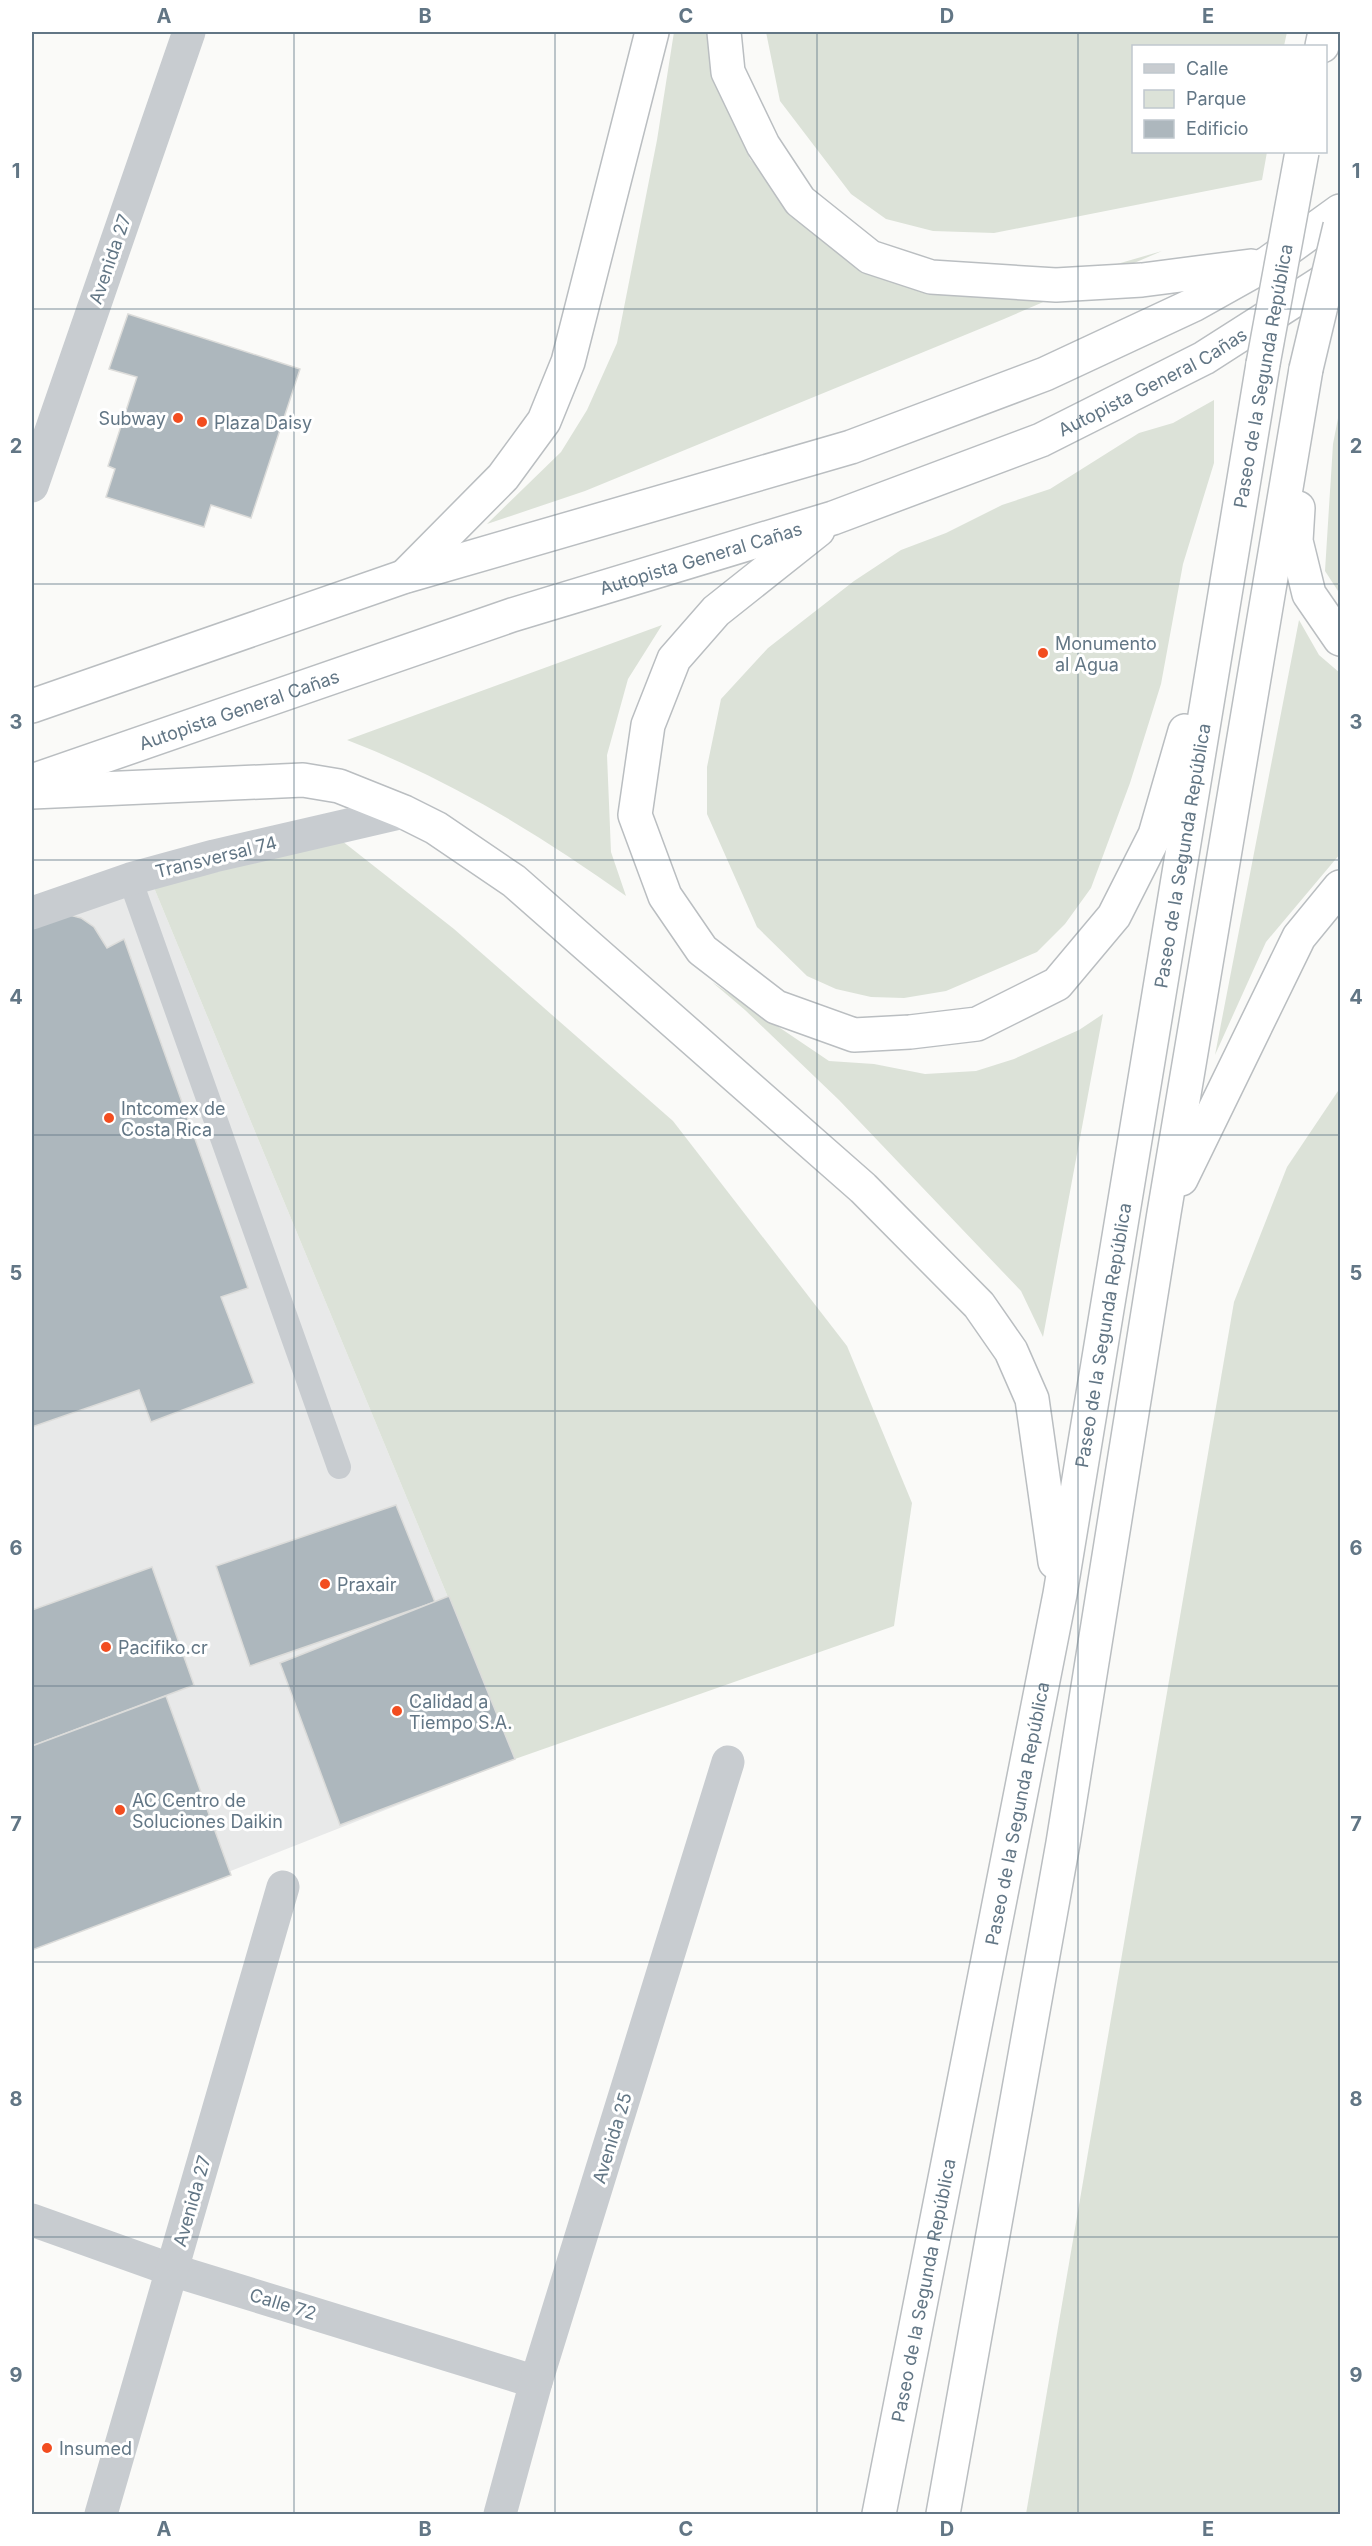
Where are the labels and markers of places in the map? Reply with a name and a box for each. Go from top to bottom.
place label: Subway [98,408,166,429]
marker: Subway [171,411,185,425]
place label: Plaza Daisy [214,412,312,433]
marker: Plaza Daisy [195,415,209,429]
place label: Monumento al Agua [1055,633,1157,675]
marker: Monumento al Agua [1036,646,1050,660]
place label: Intcomex de Costa Rica [121,1098,226,1140]
marker: Intcomex de Costa Rica [102,1111,116,1125]
place label: Praxair [337,1574,397,1595]
marker: Praxair [318,1577,332,1591]
place label: Pacifiko.cr [118,1637,208,1658]
marker: Pacifiko.cr [99,1640,113,1654]
place label: Calidad a Tiempo S.A. [409,1691,512,1733]
marker: Calidad a Tiempo S.A. [390,1704,404,1718]
place label: AC Centro de Soluciones Daikin [132,1790,283,1832]
marker: AC Centro de Soluciones Daikin [113,1803,127,1817]
place label: Insumed [59,2438,132,2459]
marker: Insumed [40,2441,54,2455]

